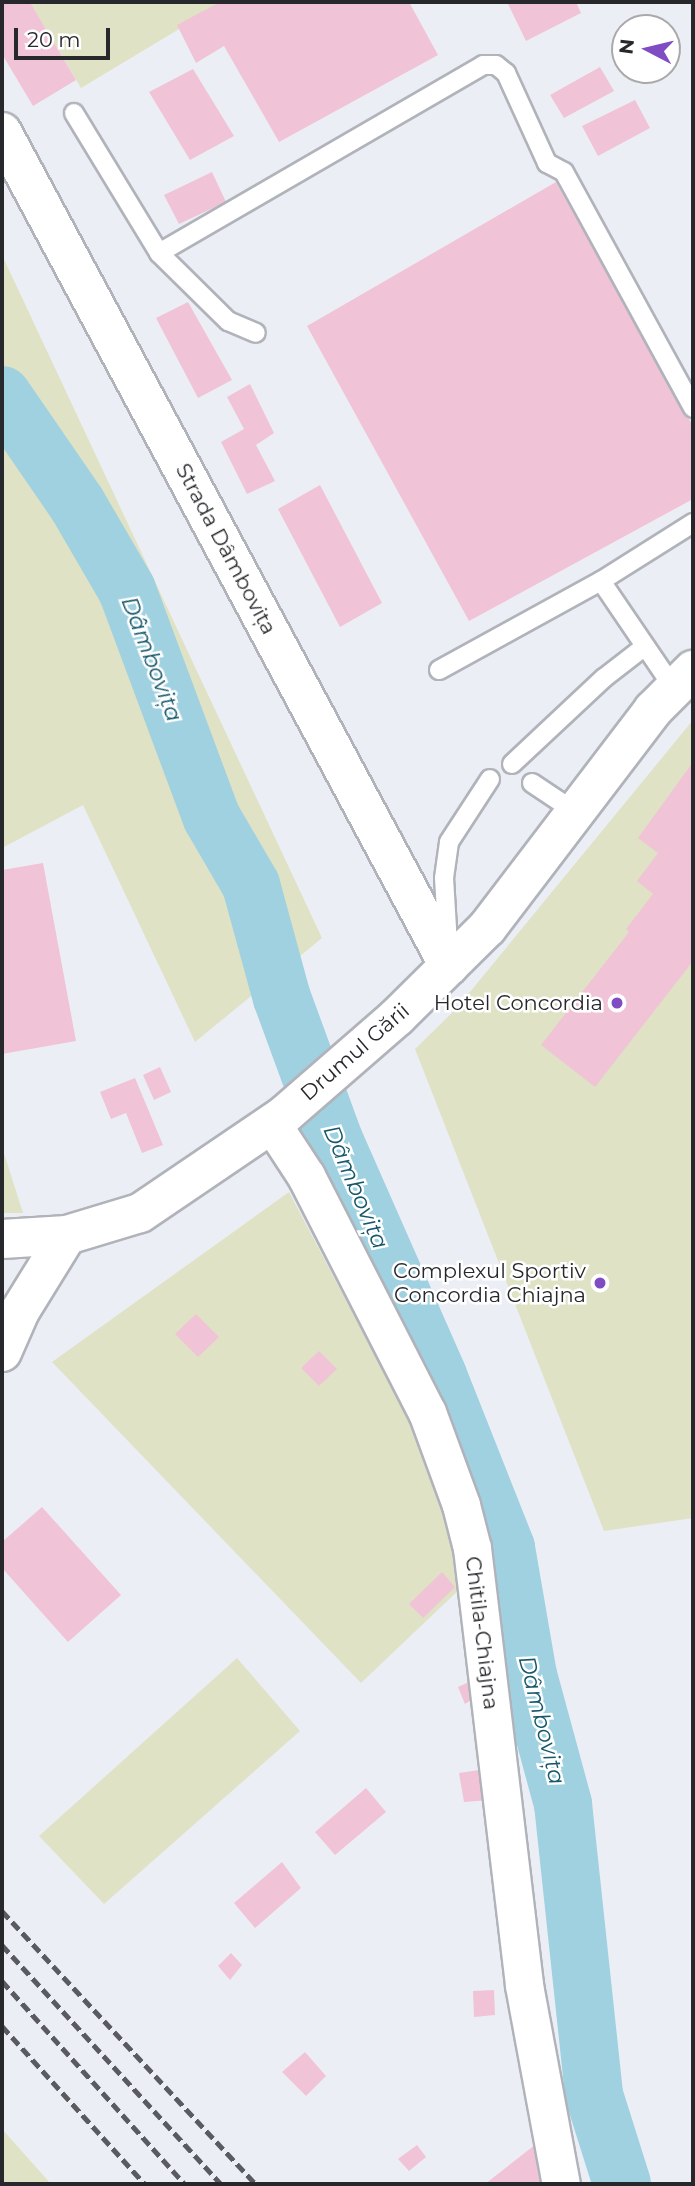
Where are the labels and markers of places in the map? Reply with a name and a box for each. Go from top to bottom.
place label: Hotel Concordia [434,990,603,1016]
marker: Hotel Concordia [609,995,625,1011]
place label: Complexul Sportiv Concordia Chiajna [393,1258,586,1308]
marker: Complexul Sportiv Concordia Chiajna [592,1275,608,1291]

